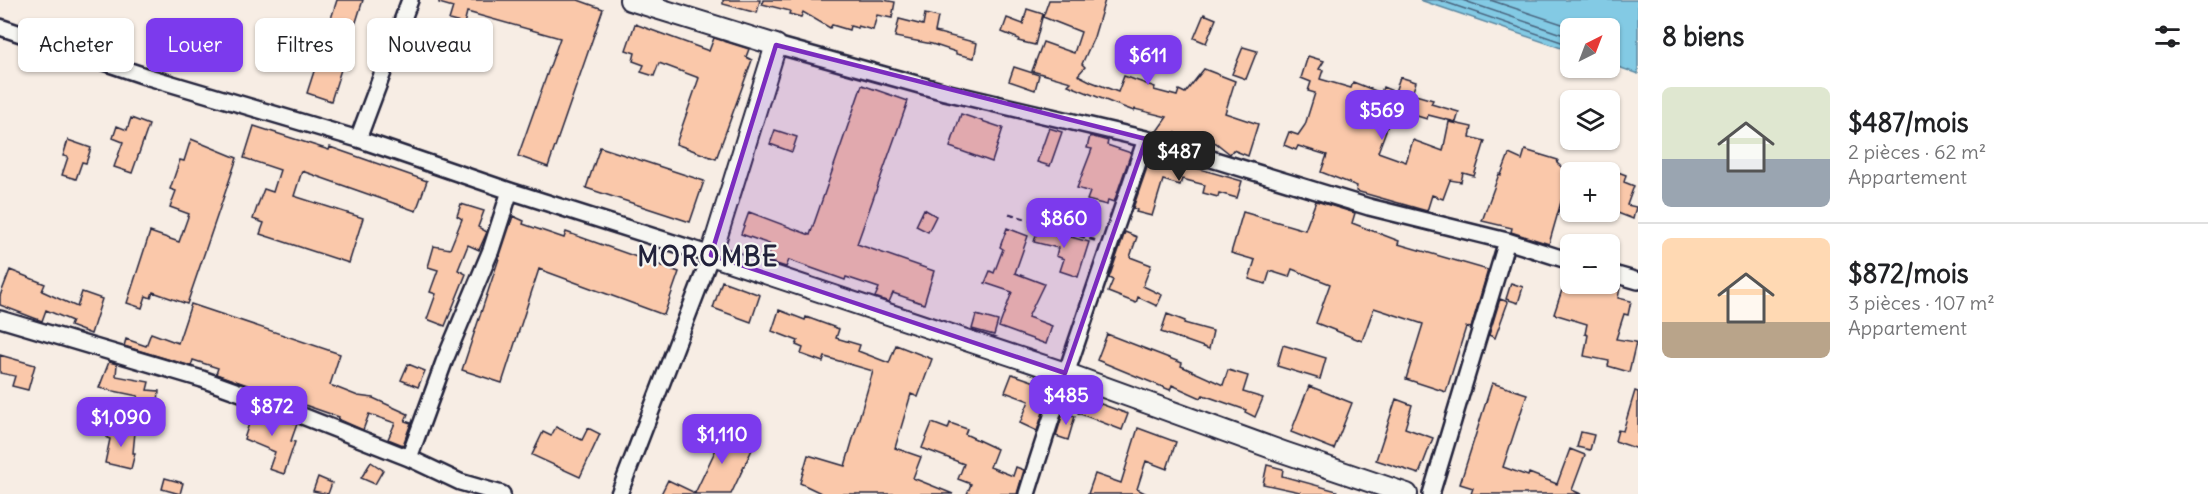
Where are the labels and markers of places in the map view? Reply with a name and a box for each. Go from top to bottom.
pin: $611 [1112,35,1184,86]
pin: $569 [1346,90,1418,141]
pin: $487 [1143,131,1215,182]
pin: $860 [1028,198,1100,249]
pin: $485 [1030,375,1102,426]
pin: $872 [236,386,308,437]
pin: $1,090 [72,397,170,448]
pin: $1,110 [673,414,771,465]

